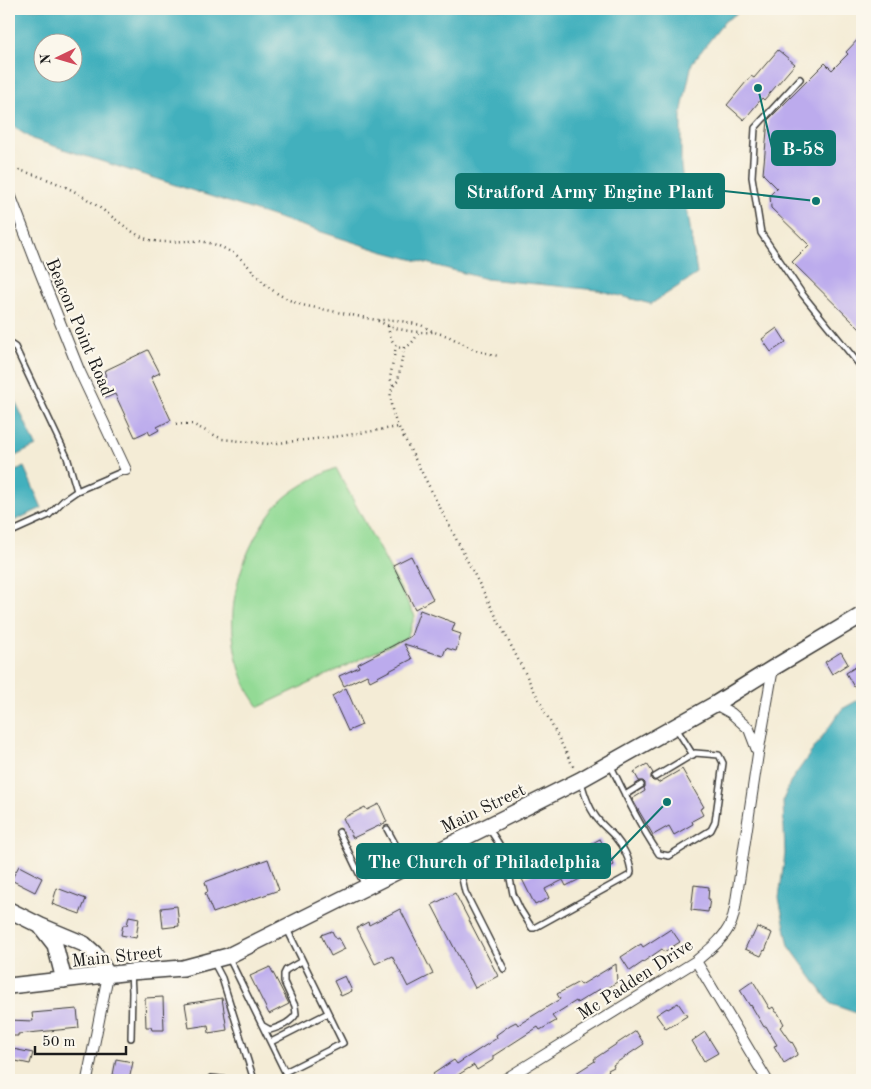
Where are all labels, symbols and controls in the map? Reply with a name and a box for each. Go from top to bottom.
north arrow [32,32,82,82]
text: N [39,53,53,65]
callout: B-58 [772,131,835,165]
text: B-58 [782,141,824,160]
callout: Stratford Army Engine Plant [456,174,724,208]
text: Stratford Army Engine Plant [466,184,714,203]
street label: Beacon Point Road [42,256,116,399]
street label: Main Street [438,781,528,837]
callout: The Church of Philadelphia [357,844,610,878]
text: The Church of Philadelphia [367,854,601,873]
street label: Mc Padden Drive [575,936,696,1024]
street label: Main Street [71,943,163,971]
scale bar [35,1024,126,1056]
text: 50 m [42,1035,76,1050]

